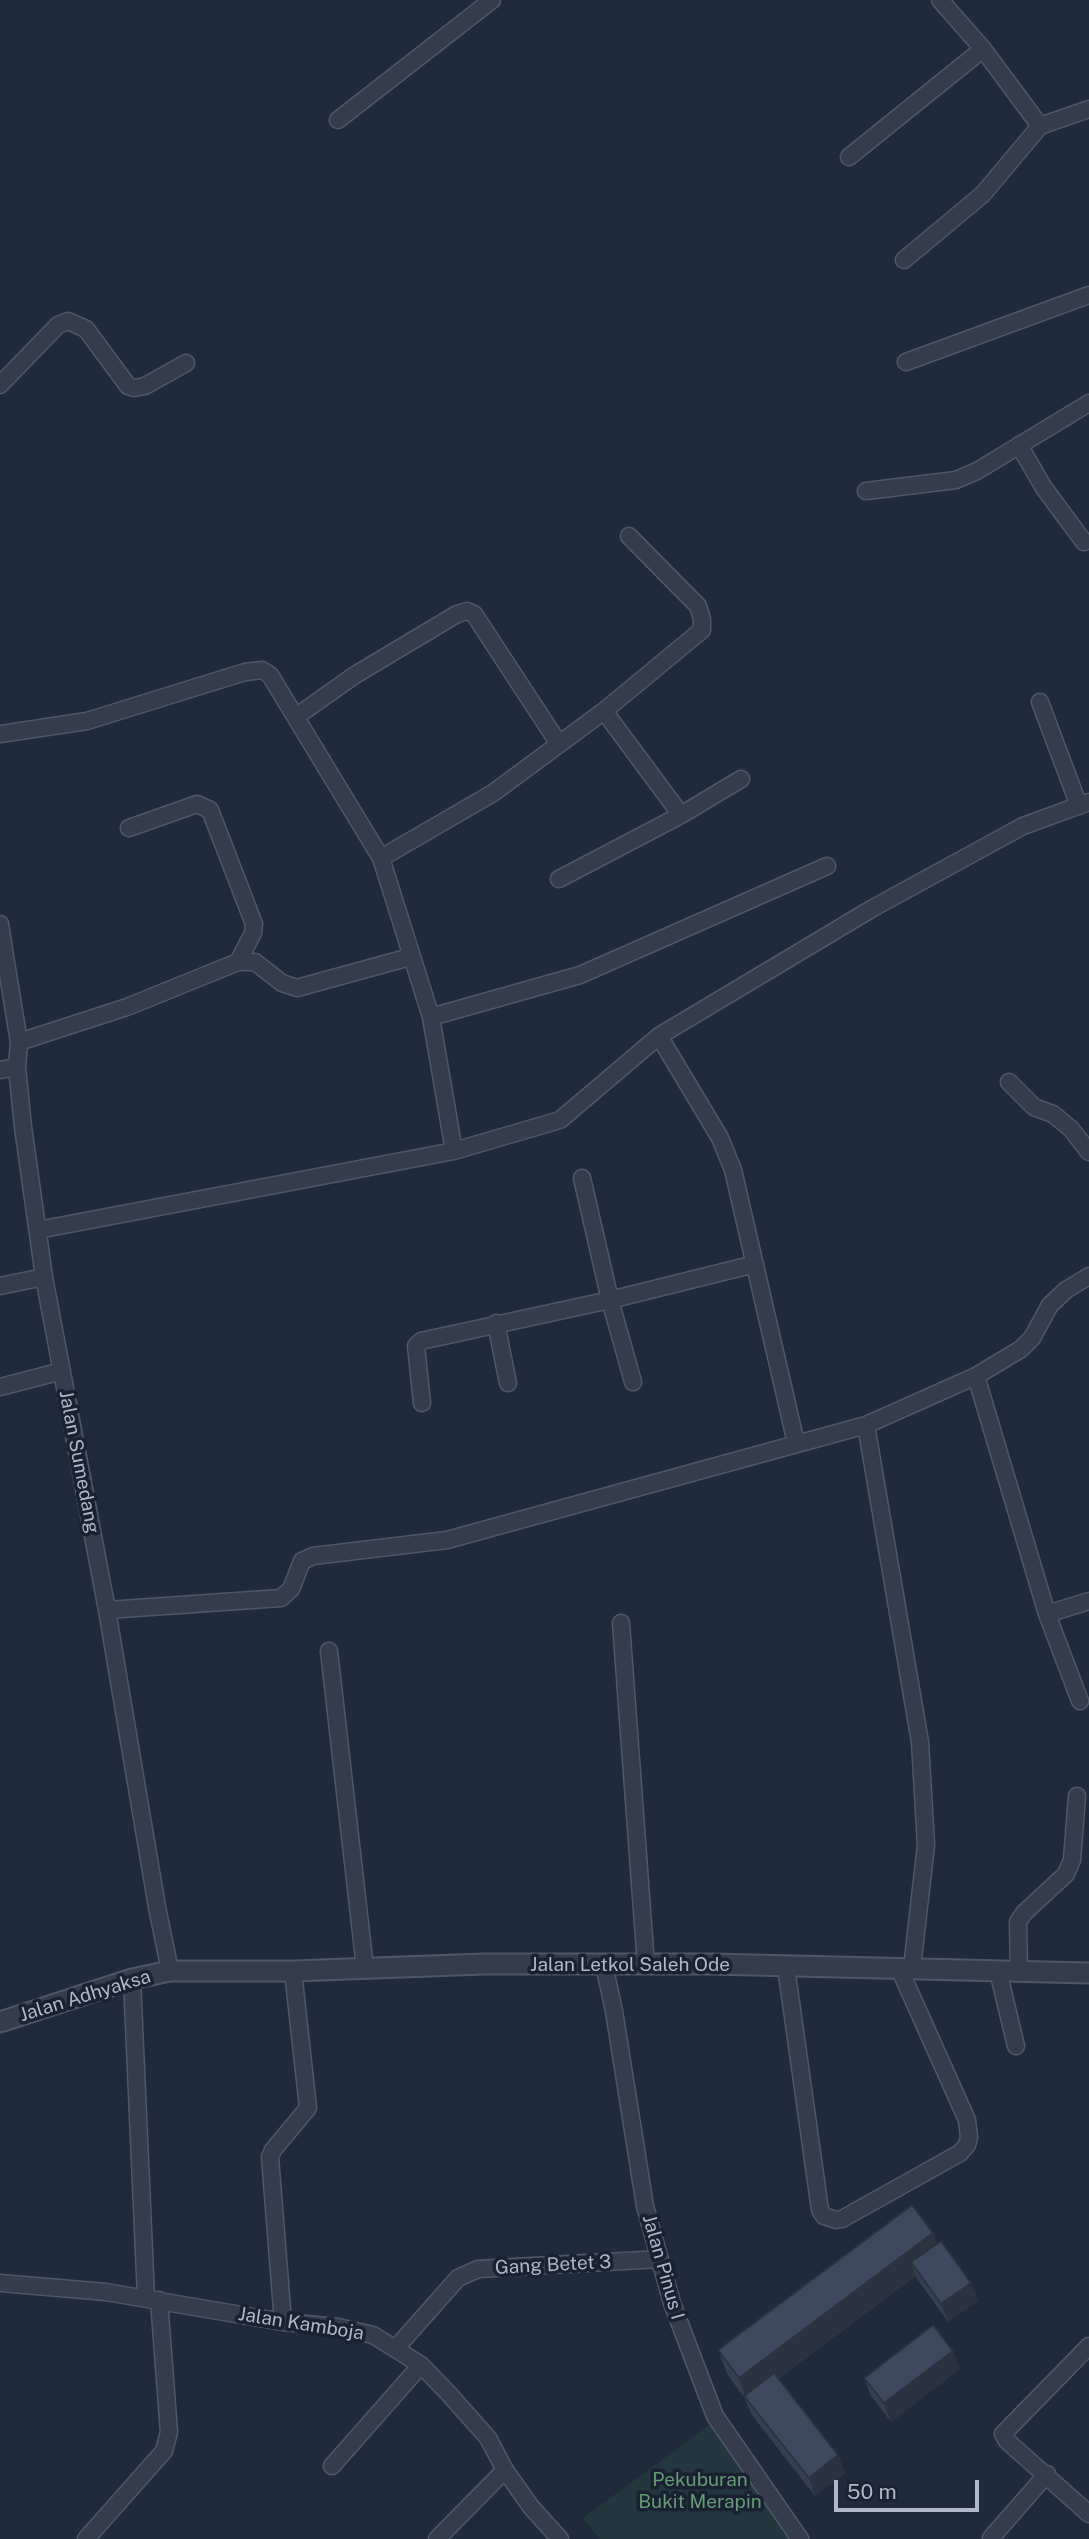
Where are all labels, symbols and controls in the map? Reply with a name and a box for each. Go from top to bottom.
street label: Jalan Sumedang [54,1388,104,1536]
street label: Jalan Letkol Saleh Ode [530,1954,730,1976]
street label: Jalan Adhyaksa [17,1965,153,2027]
street label: Jalan Pinus I [637,2212,689,2322]
street label: Gang Betet 3 [494,2251,612,2279]
street label: Jalan Kamboja [237,2303,365,2345]
scale bar [837,2466,982,2510]
park label: Pekuburan Bukit Merapin [638,2469,762,2513]
text: 50 m [847,2479,897,2504]

